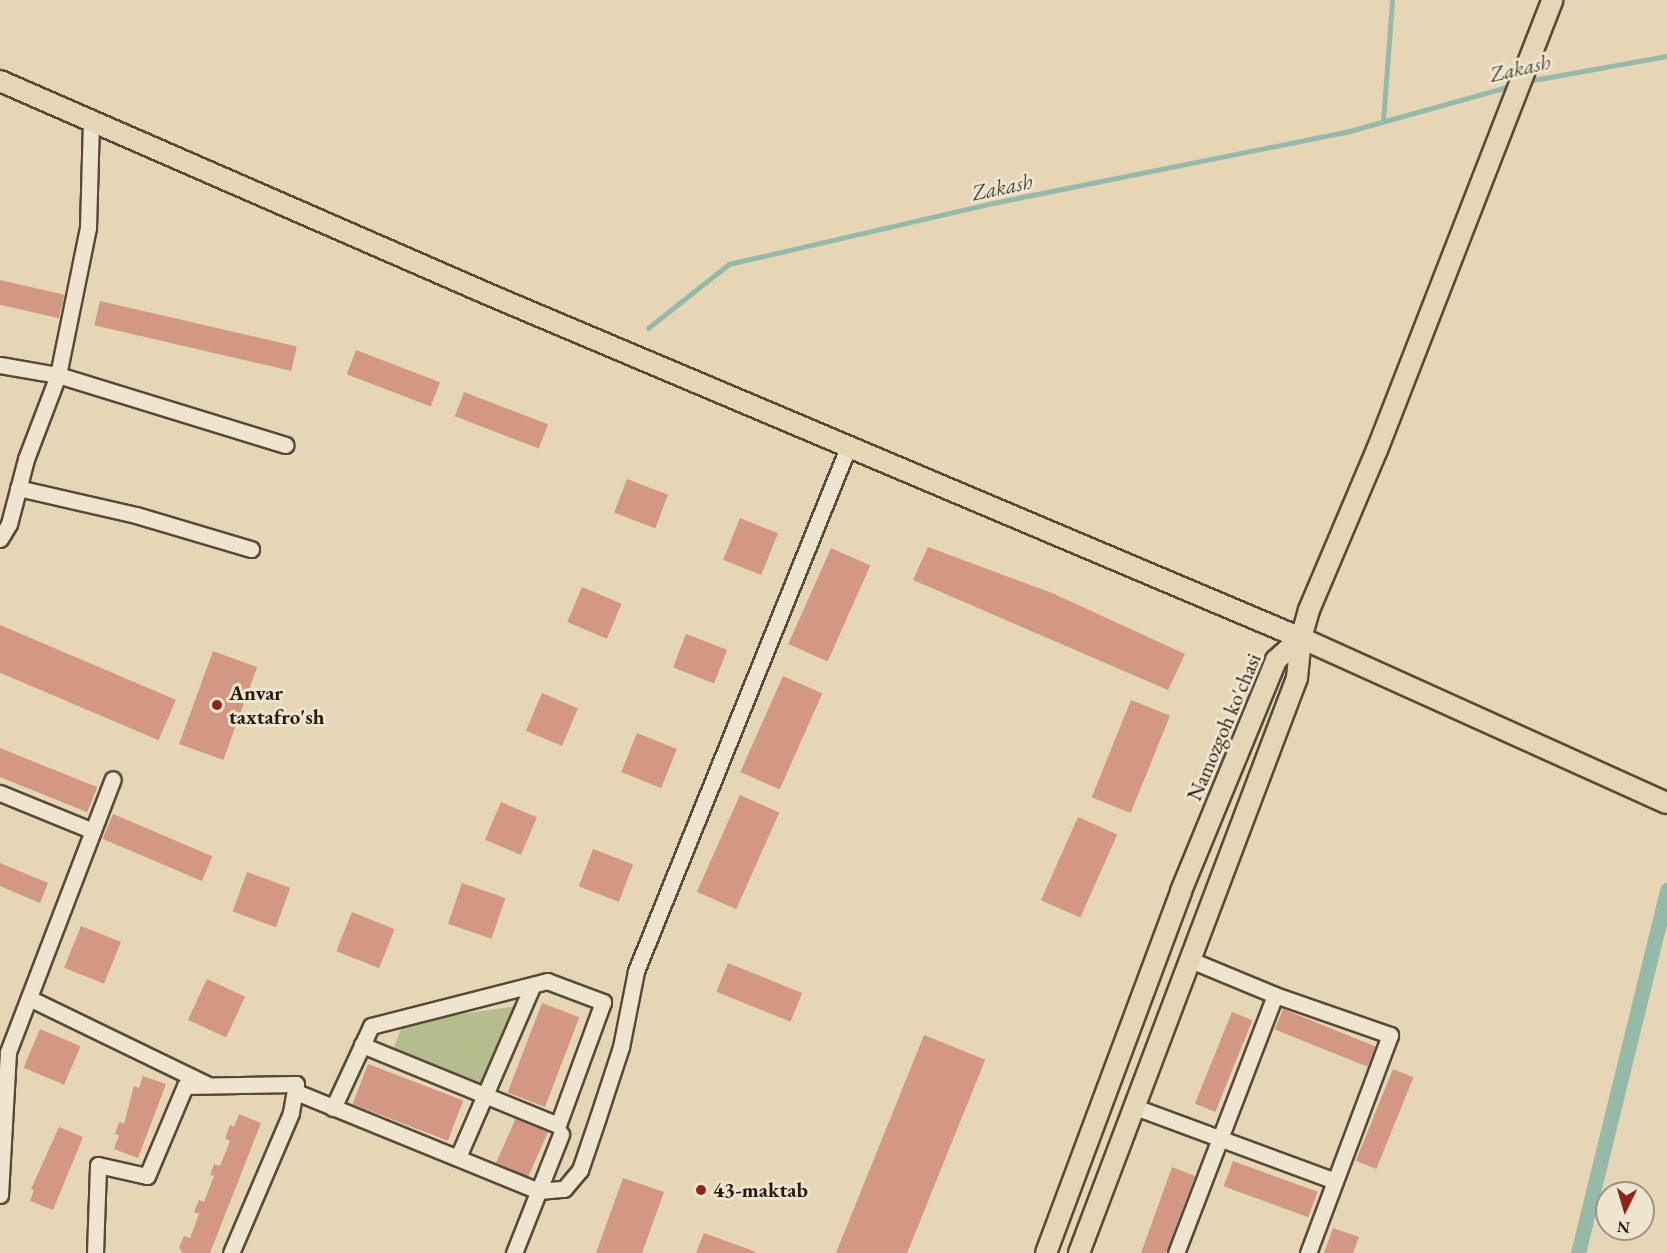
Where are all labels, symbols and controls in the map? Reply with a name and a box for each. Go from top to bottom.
water label: Zakash [1487,48,1553,88]
water label: Zakash [969,168,1035,206]
street label: Namozgoh ko'chasi [1182,650,1266,804]
place label: Anvar taxtafro'sh [229,680,325,730]
marker: Anvar taxtafro'sh [210,698,224,712]
place label: 43-maktab [713,1177,808,1203]
north arrow [1595,1181,1655,1241]
marker: 43-maktab [694,1183,708,1197]
text: N [1616,1216,1631,1238]

